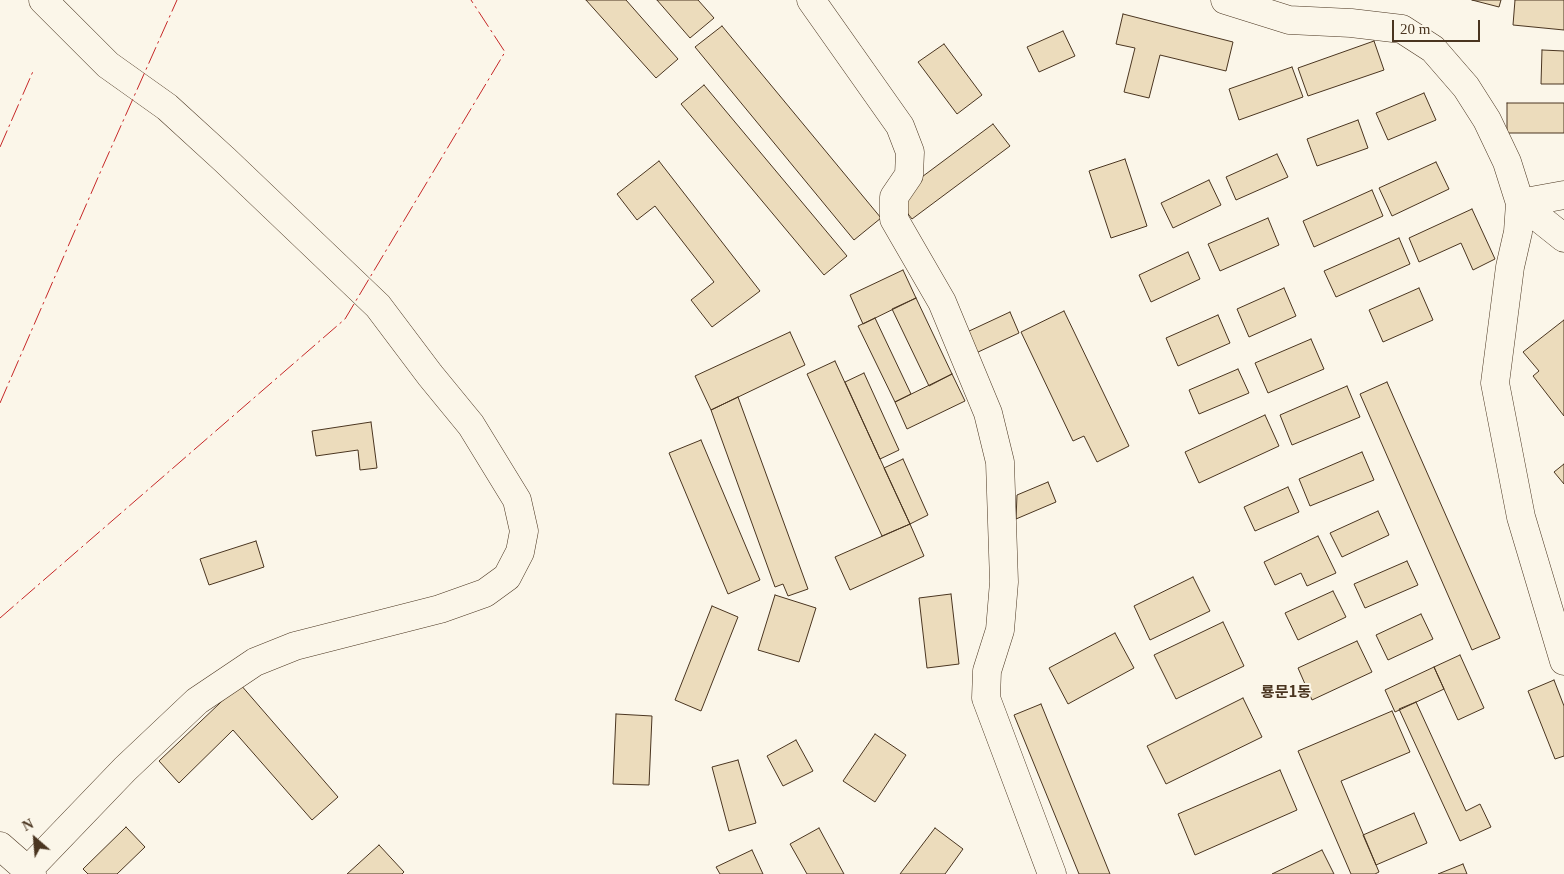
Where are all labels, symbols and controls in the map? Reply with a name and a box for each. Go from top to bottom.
scale bar [1394,10,1482,42]
text: 20 m [1400,21,1430,37]
district label: 룡문1동 [1261,682,1311,700]
north arrow [10,814,60,864]
text: N [20,816,36,834]

